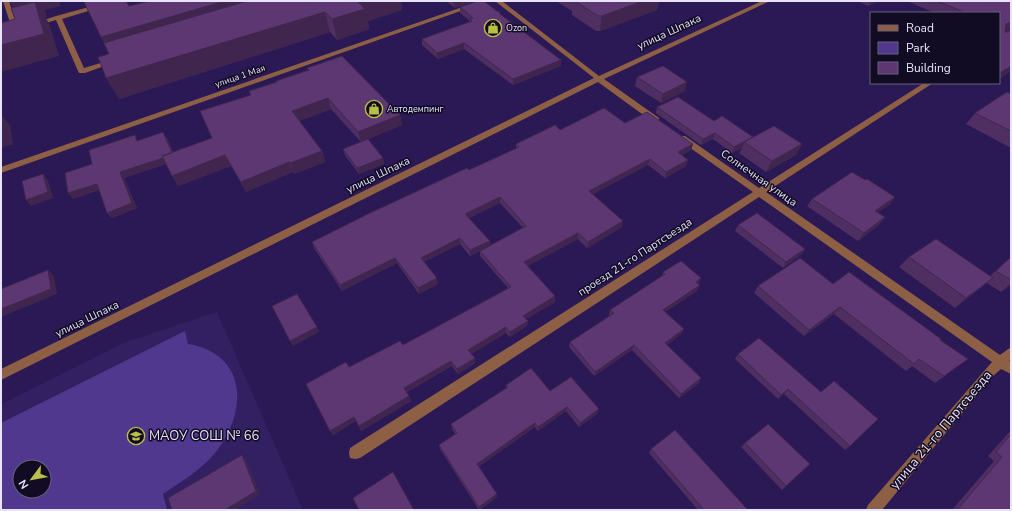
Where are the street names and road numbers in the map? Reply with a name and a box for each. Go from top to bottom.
street label: улица Шпака [634,11,704,53]
street label: улица 1 Мая [213,62,267,90]
street label: Солнечная улица [718,146,800,210]
street label: улица Шпака [344,153,412,197]
street label: проезд 21-го Партсъезда [575,214,695,300]
street label: улица Шпака [53,297,121,341]
street label: улица 21-го Партсъезда [886,367,996,493]

